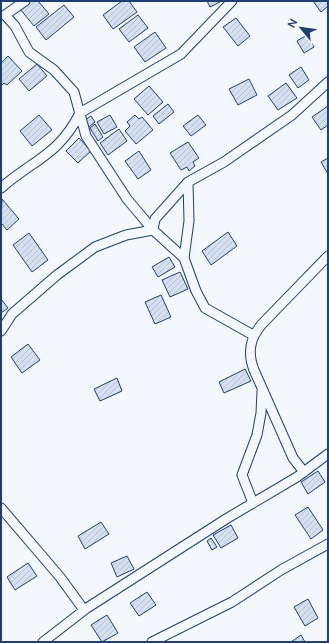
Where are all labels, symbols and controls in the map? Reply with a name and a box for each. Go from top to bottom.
north arrow [281,8,321,48]
text: N [284,16,301,31]

